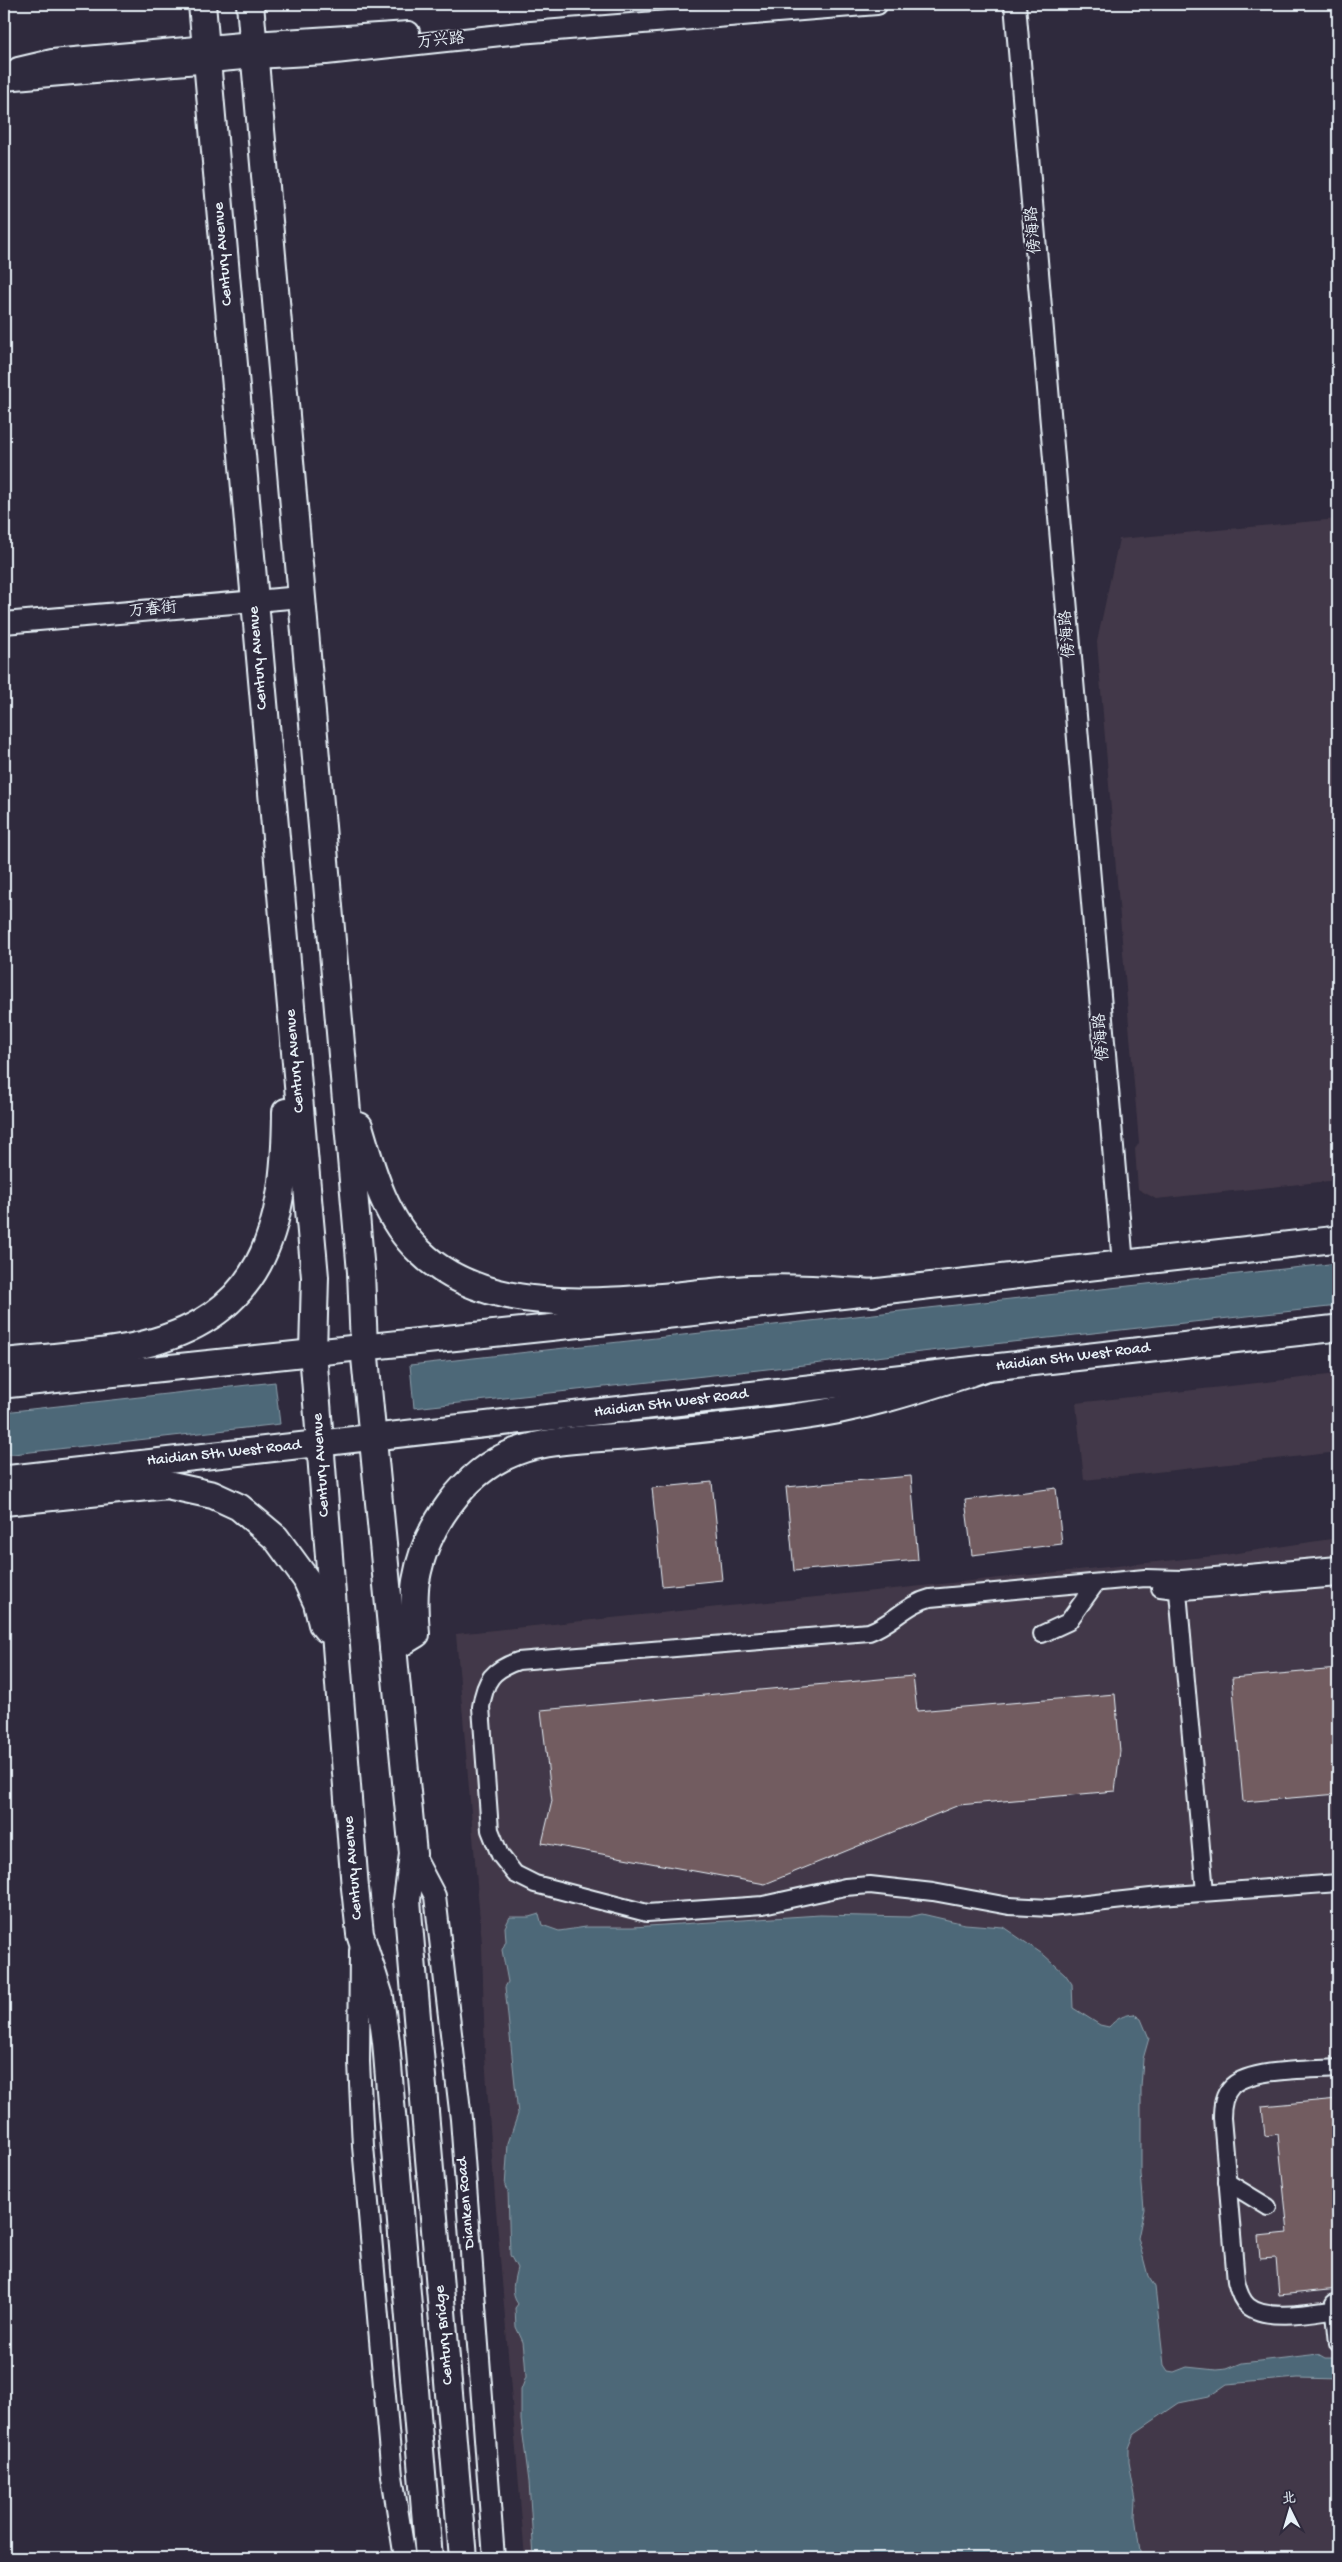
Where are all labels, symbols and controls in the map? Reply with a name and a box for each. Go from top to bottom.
street label: 万兴路 [416,28,466,54]
street label: Century Avenue [210,201,238,307]
street label: 傍海路 [1021,205,1047,255]
street label: 万春街 [128,597,178,623]
street label: Century Avenue [245,605,273,711]
street label: 傍海路 [1055,609,1081,659]
street label: Century Avenue [282,1008,310,1114]
street label: 傍海路 [1089,1012,1115,1062]
street label: Haidian 5th West Road [995,1339,1153,1377]
street label: Haidian 5th West Road [593,1385,751,1423]
street label: Century Avenue [309,1412,335,1518]
street label: Haidian 5th West Road [146,1436,304,1472]
street label: Century Avenue [340,1815,368,1921]
street label: Dianken Road [453,2155,481,2251]
street label: Century Bridge [431,2284,459,2386]
north arrow [1264,2484,1314,2534]
text: 北 [1281,2490,1297,2509]

